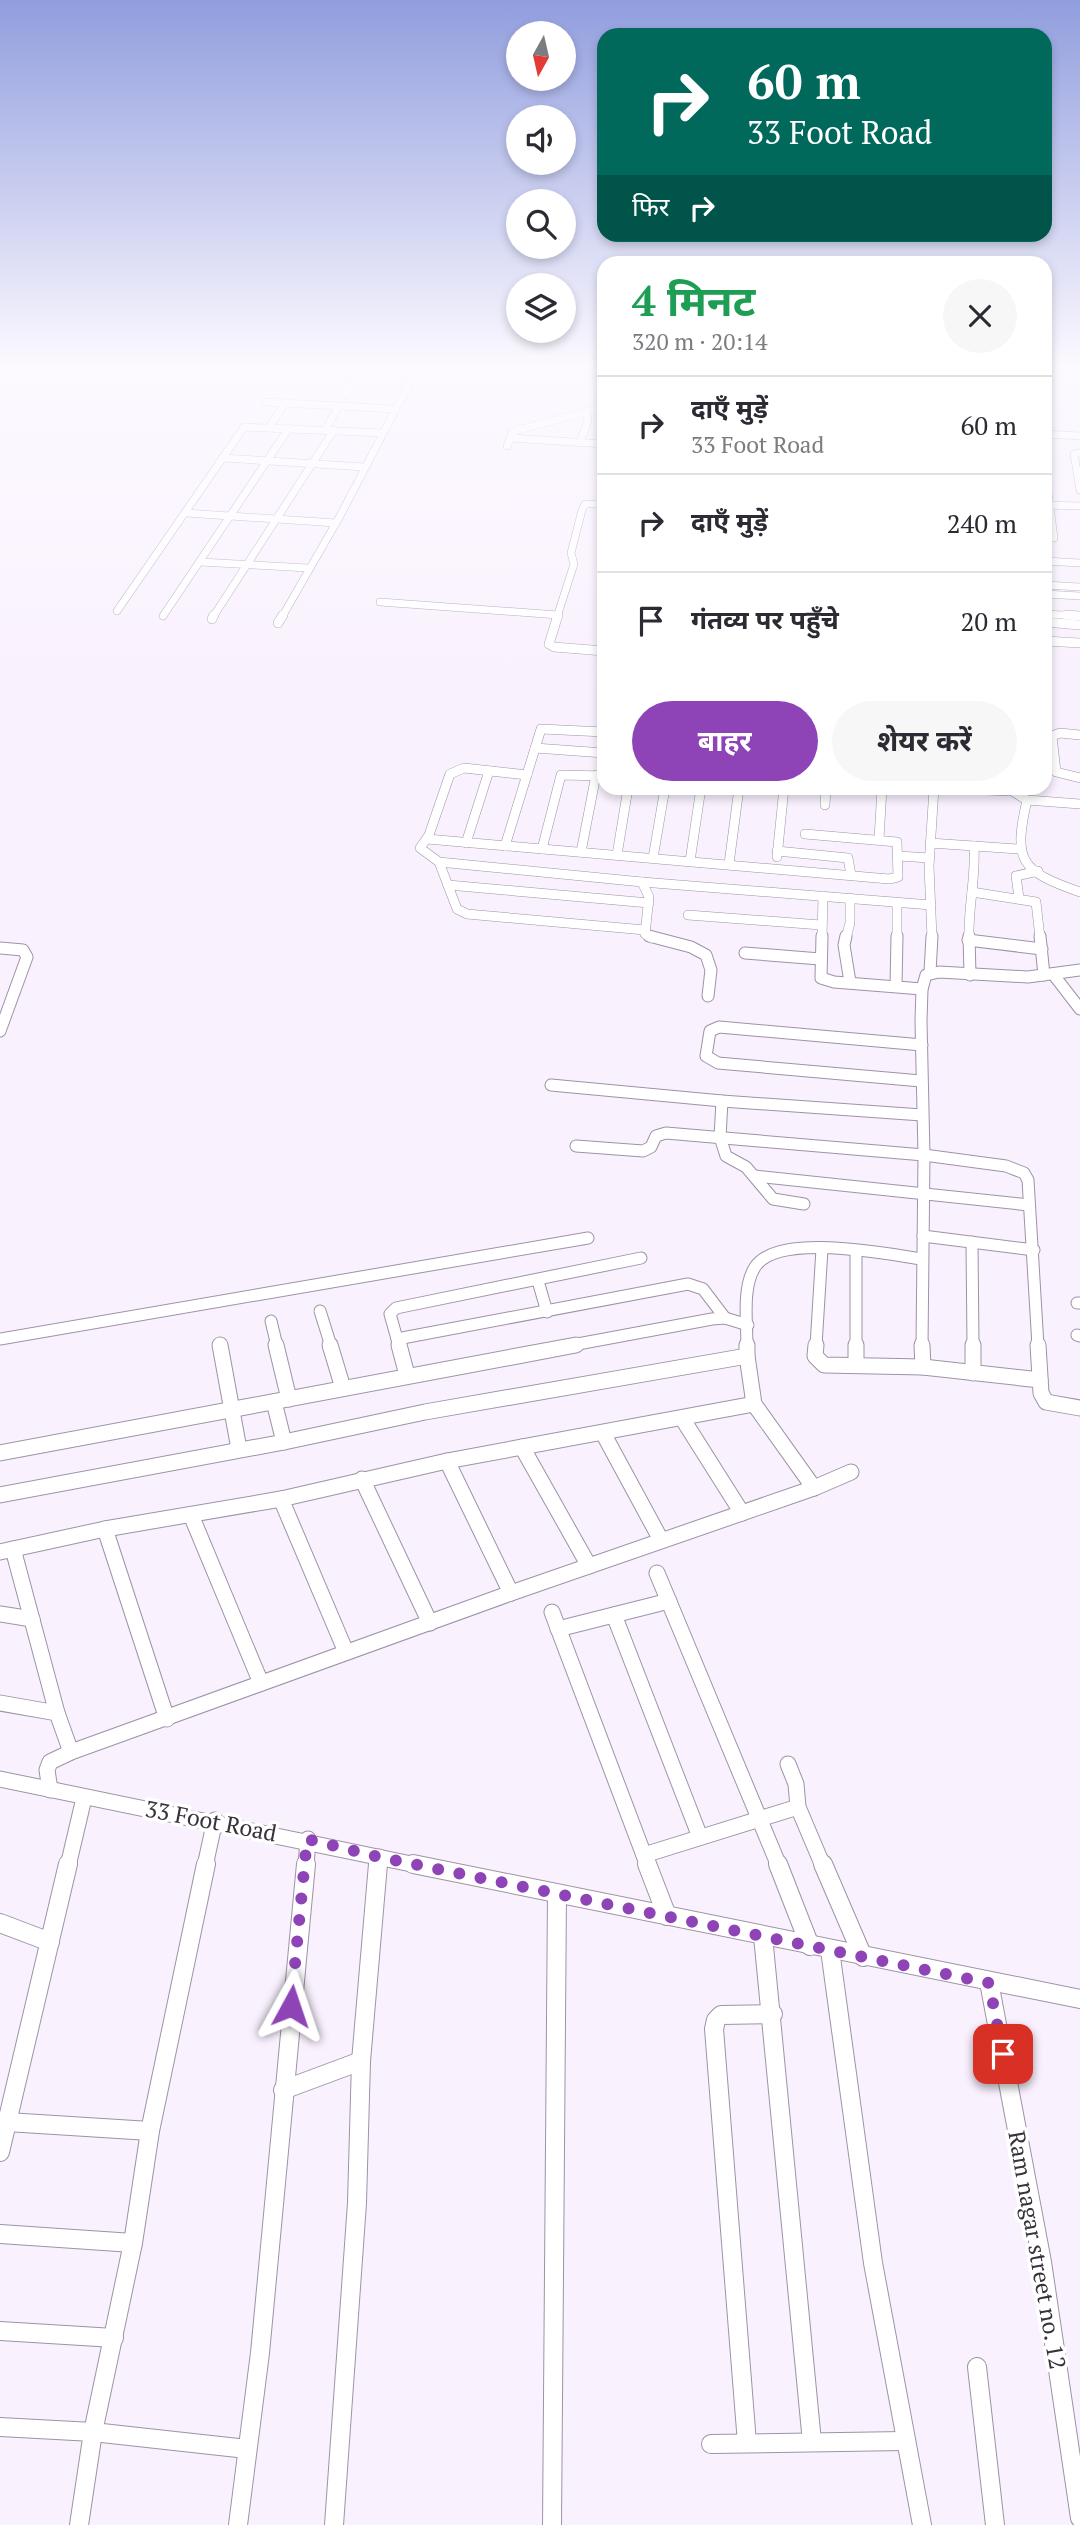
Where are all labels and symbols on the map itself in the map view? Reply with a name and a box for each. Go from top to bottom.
north arrow [506,21,576,91]
street label: 33 Foot Road [143,1793,280,1848]
position arrow [254,1969,328,2043]
pin [973,2024,1033,2084]
street label: Ram nagar street no. 12 [1001,2128,1074,2372]

